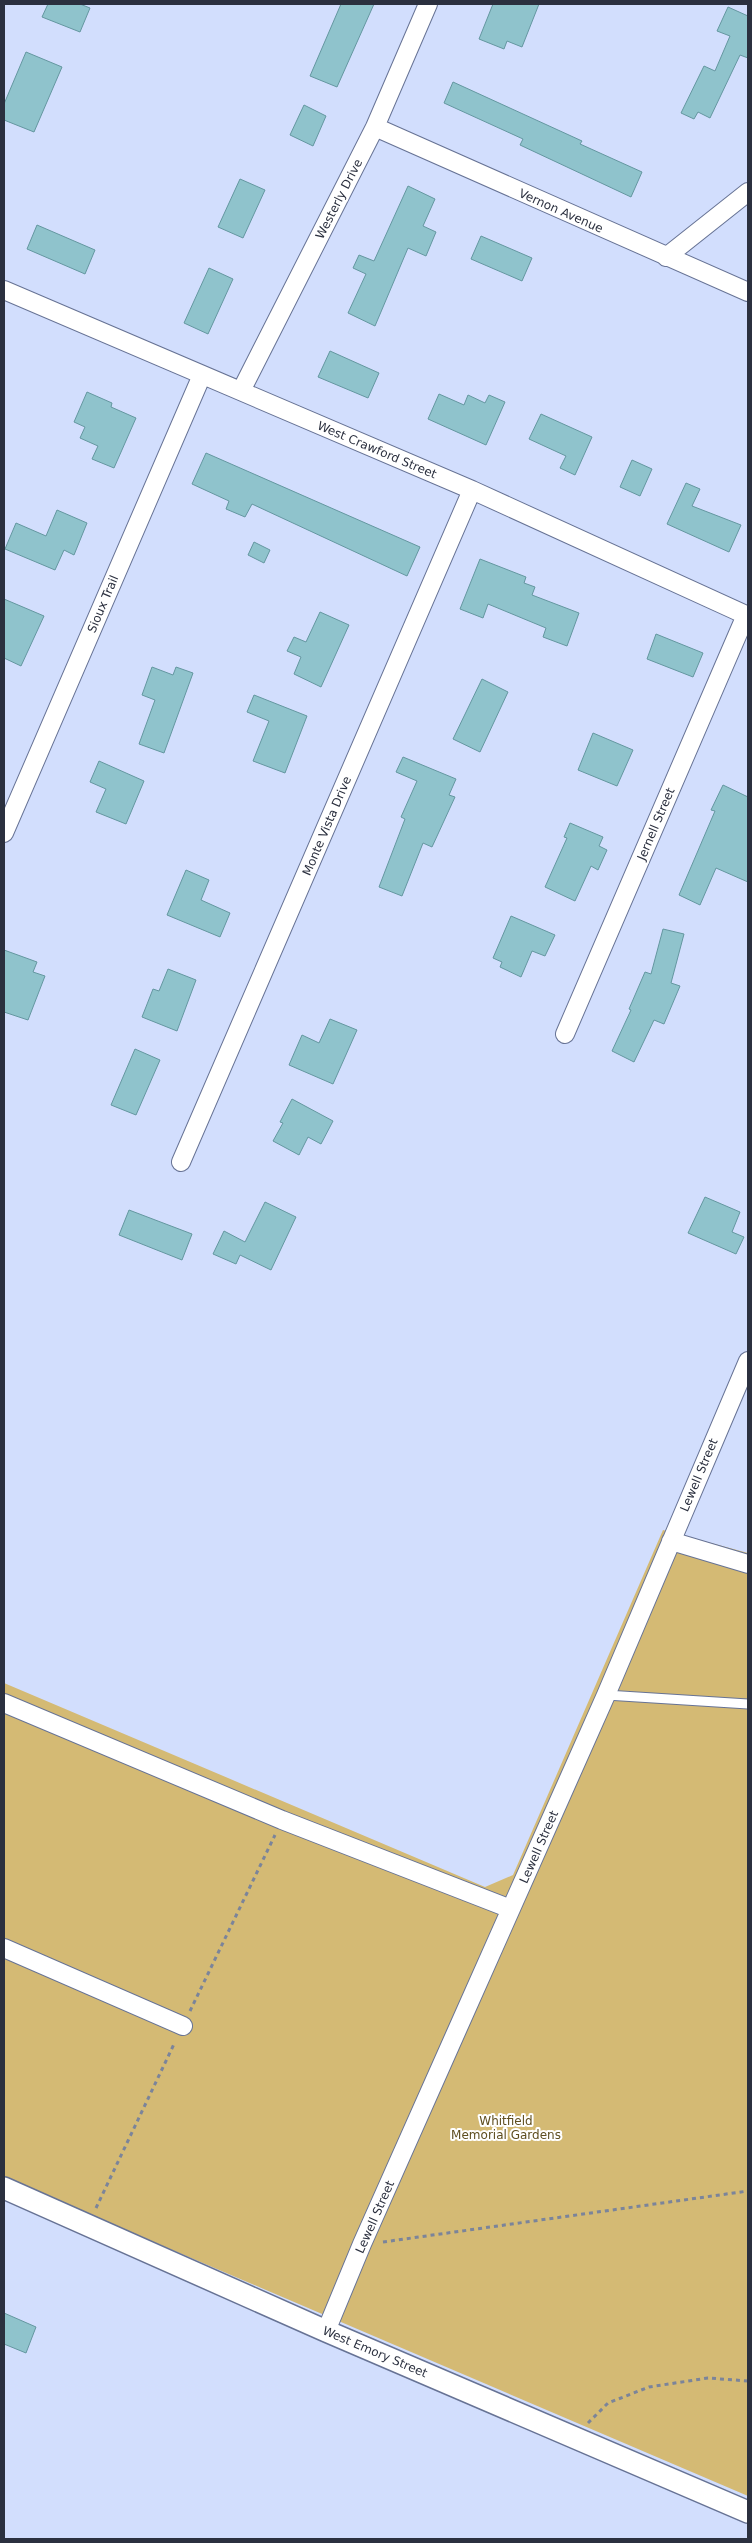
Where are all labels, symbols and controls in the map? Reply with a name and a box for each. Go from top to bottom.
street label: Westerly Drive [313,157,365,241]
street label: Vernon Avenue [517,186,605,236]
street label: West Crawford Street [315,419,439,482]
street label: Sioux Trail [85,573,121,635]
street label: Monte Vista Drive [300,774,354,878]
street label: Jernell Street [634,785,678,863]
street label: Lewell Street [677,1436,721,1514]
street label: Lewell Street [517,1808,561,1885]
park label: Whitfield Memorial Gardens [451,2114,561,2142]
street label: Lewell Street [353,2178,397,2255]
street label: West Emory Street [321,2324,430,2380]

